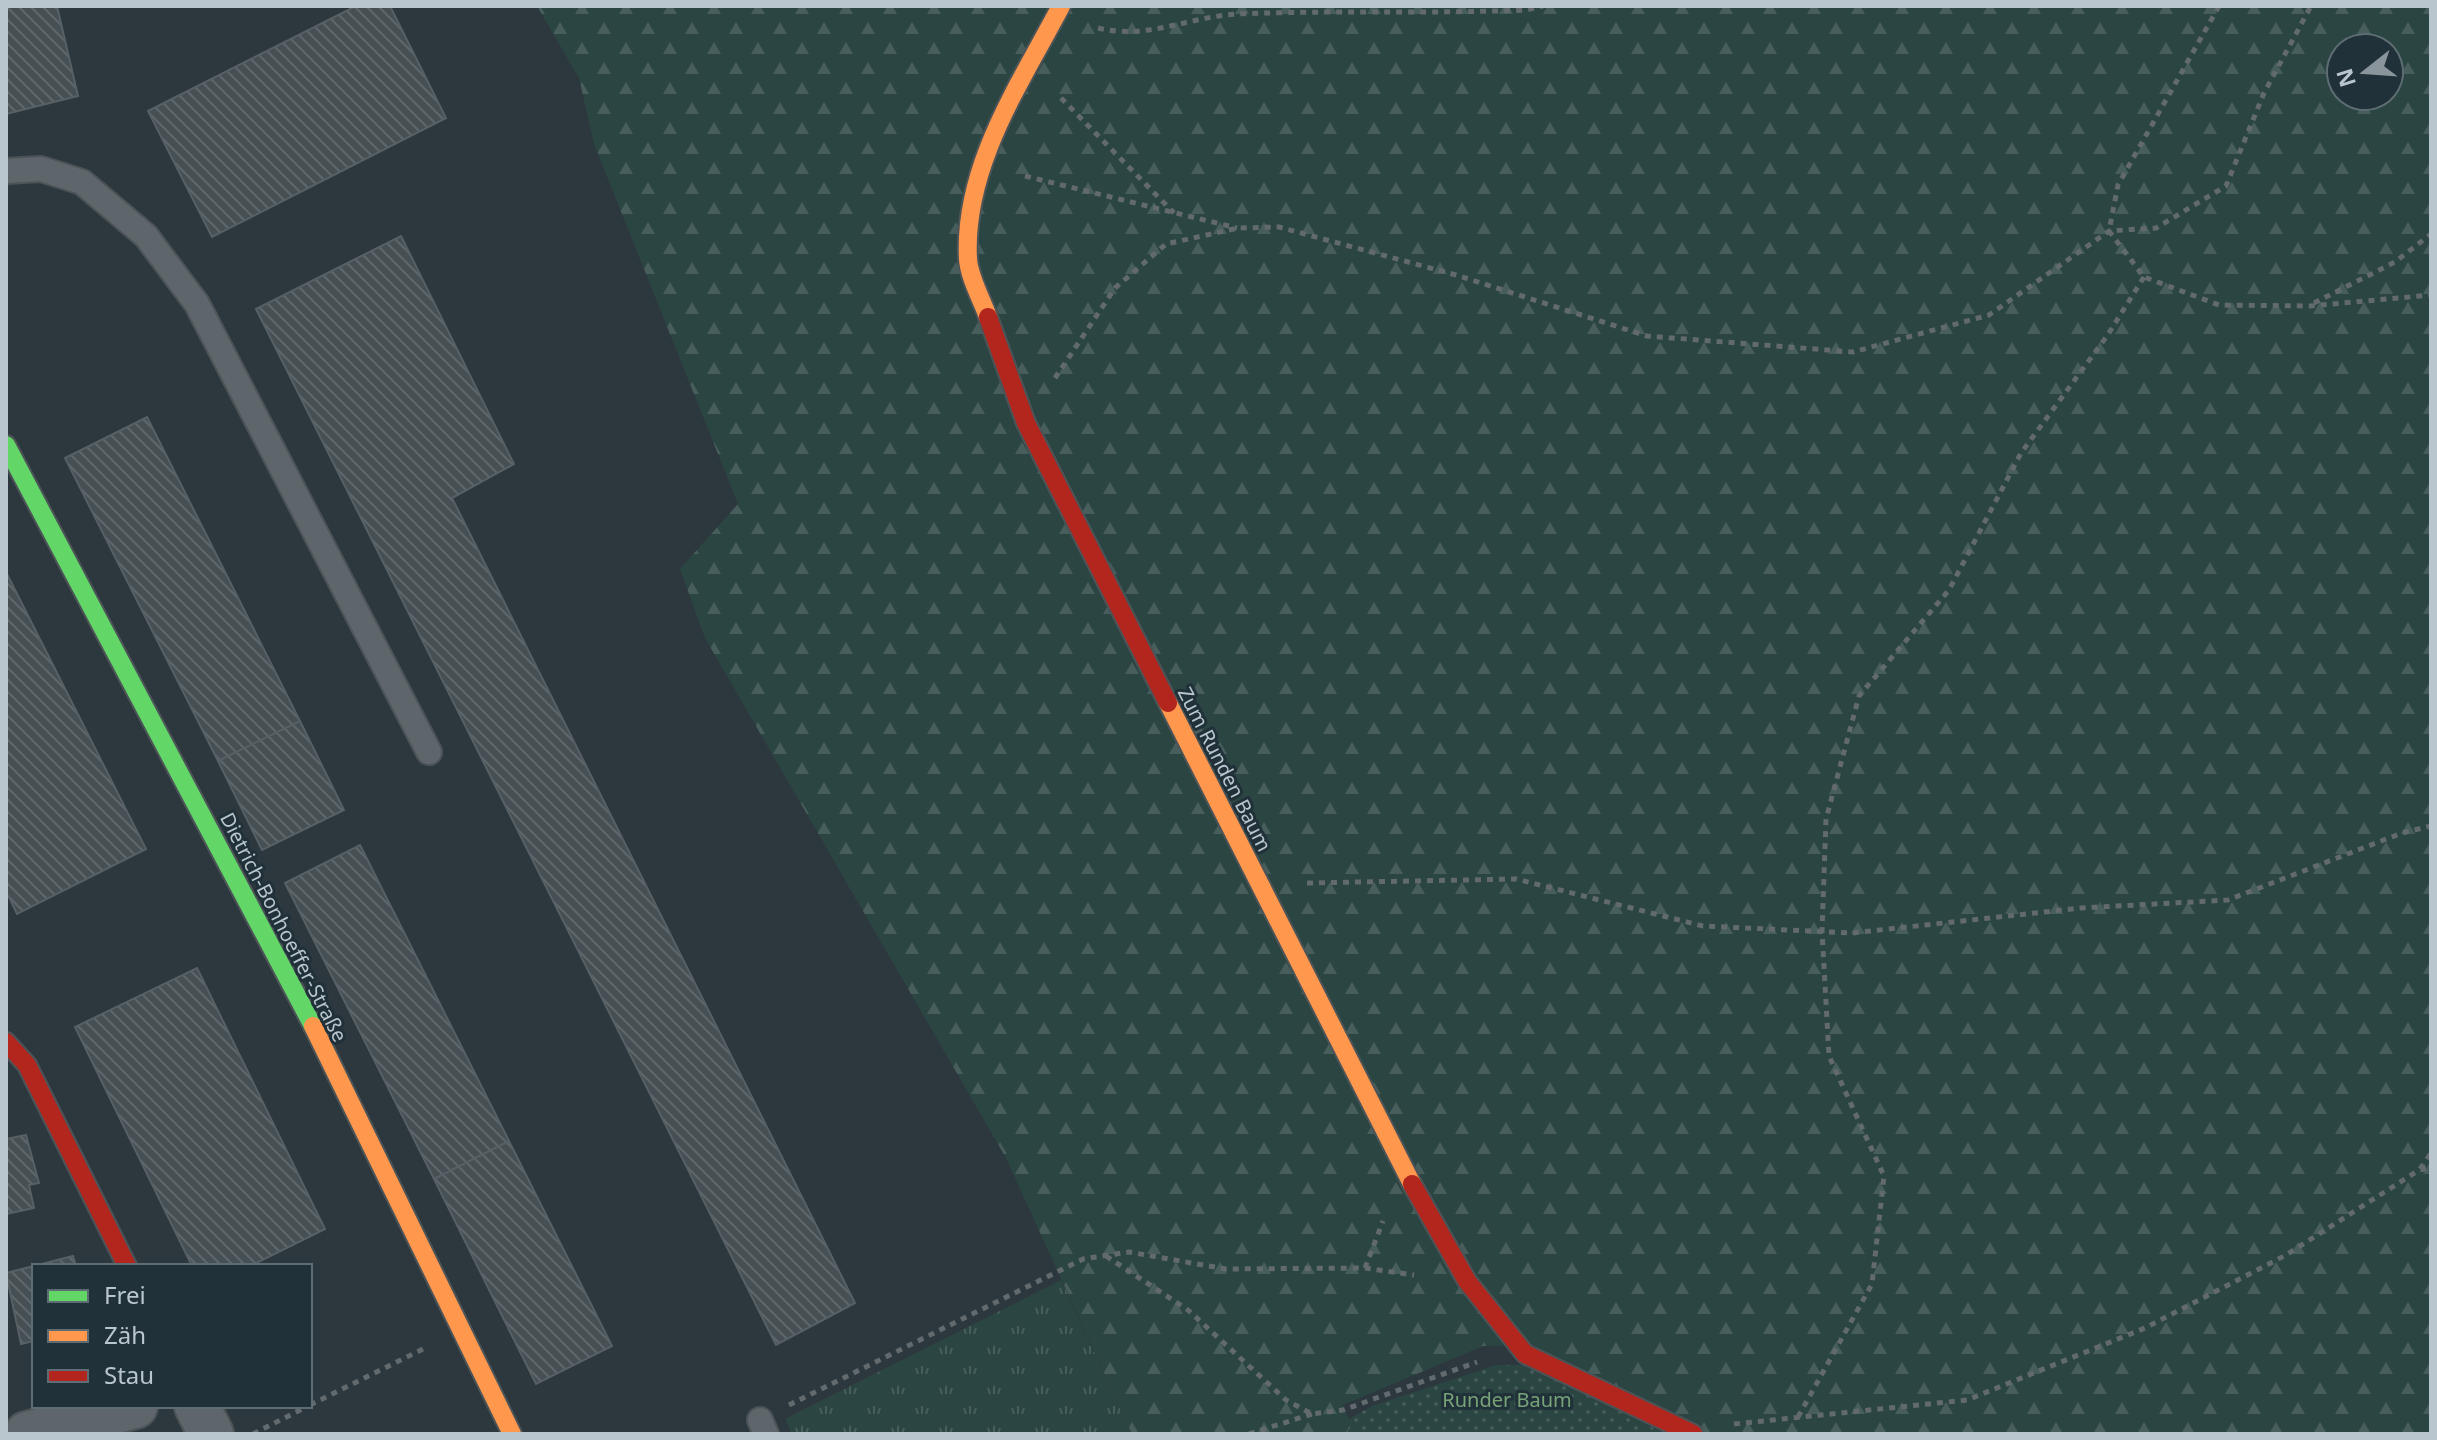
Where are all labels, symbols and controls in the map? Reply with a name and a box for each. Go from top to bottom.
north arrow [2325,32,2405,112]
text: N [2328,65,2362,91]
street label: Zum Runden Baum [1172,682,1278,856]
street label: Dietrich-Bonhoeffer-Straße [214,808,354,1046]
legend [32,1264,312,1408]
text: Frei [104,1278,146,1311]
text: Zäh [104,1318,146,1351]
text: Stau [104,1358,154,1391]
park label: Runder Baum [1442,1386,1572,1413]

